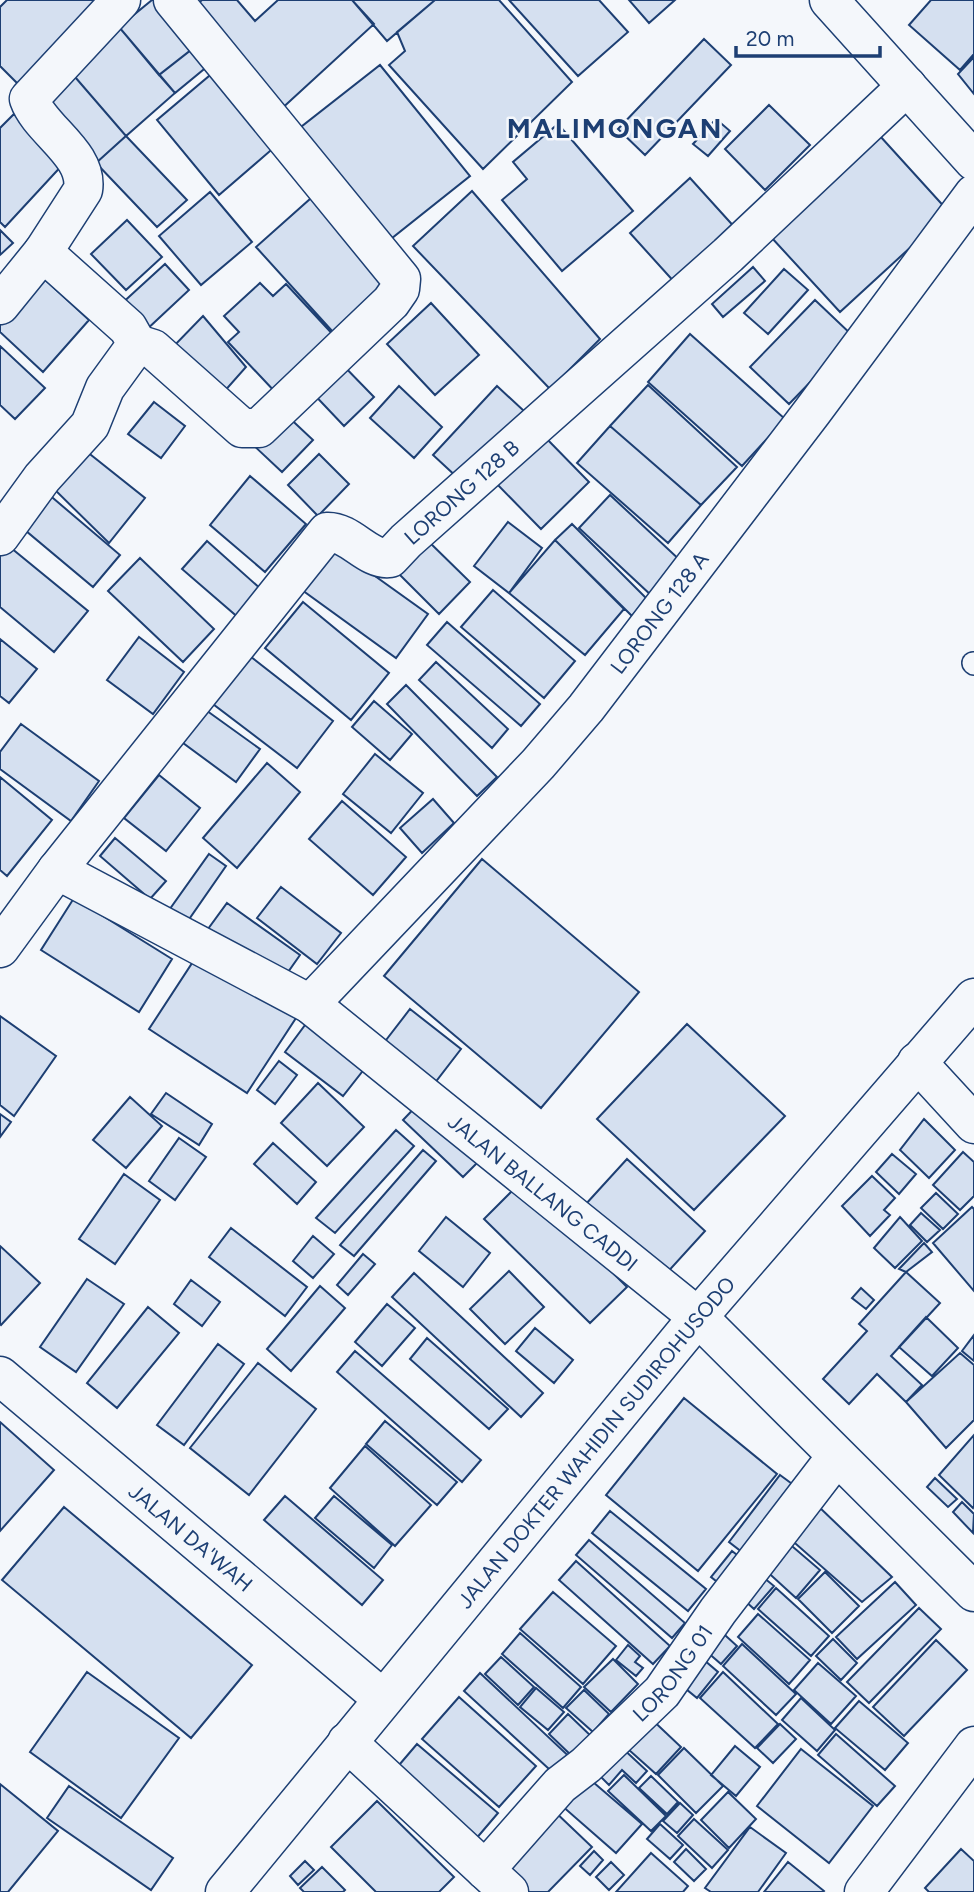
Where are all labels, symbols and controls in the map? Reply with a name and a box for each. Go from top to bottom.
scale bar [736,14,880,58]
text: 20 m [746,26,794,51]
district label: MALIMONGAN [507,111,723,145]
street label: LORONG 128 B [399,434,524,549]
street label: LORONG 128 A [605,547,713,678]
street label: JALAN BALLANG CADDI [444,1108,643,1276]
street label: JALAN DOKTER WAHIDIN SUDIROHUSODO [452,1271,740,1613]
street label: JALAN DA'WAH [124,1478,258,1596]
street label: LORONG 01 [627,1620,717,1726]

